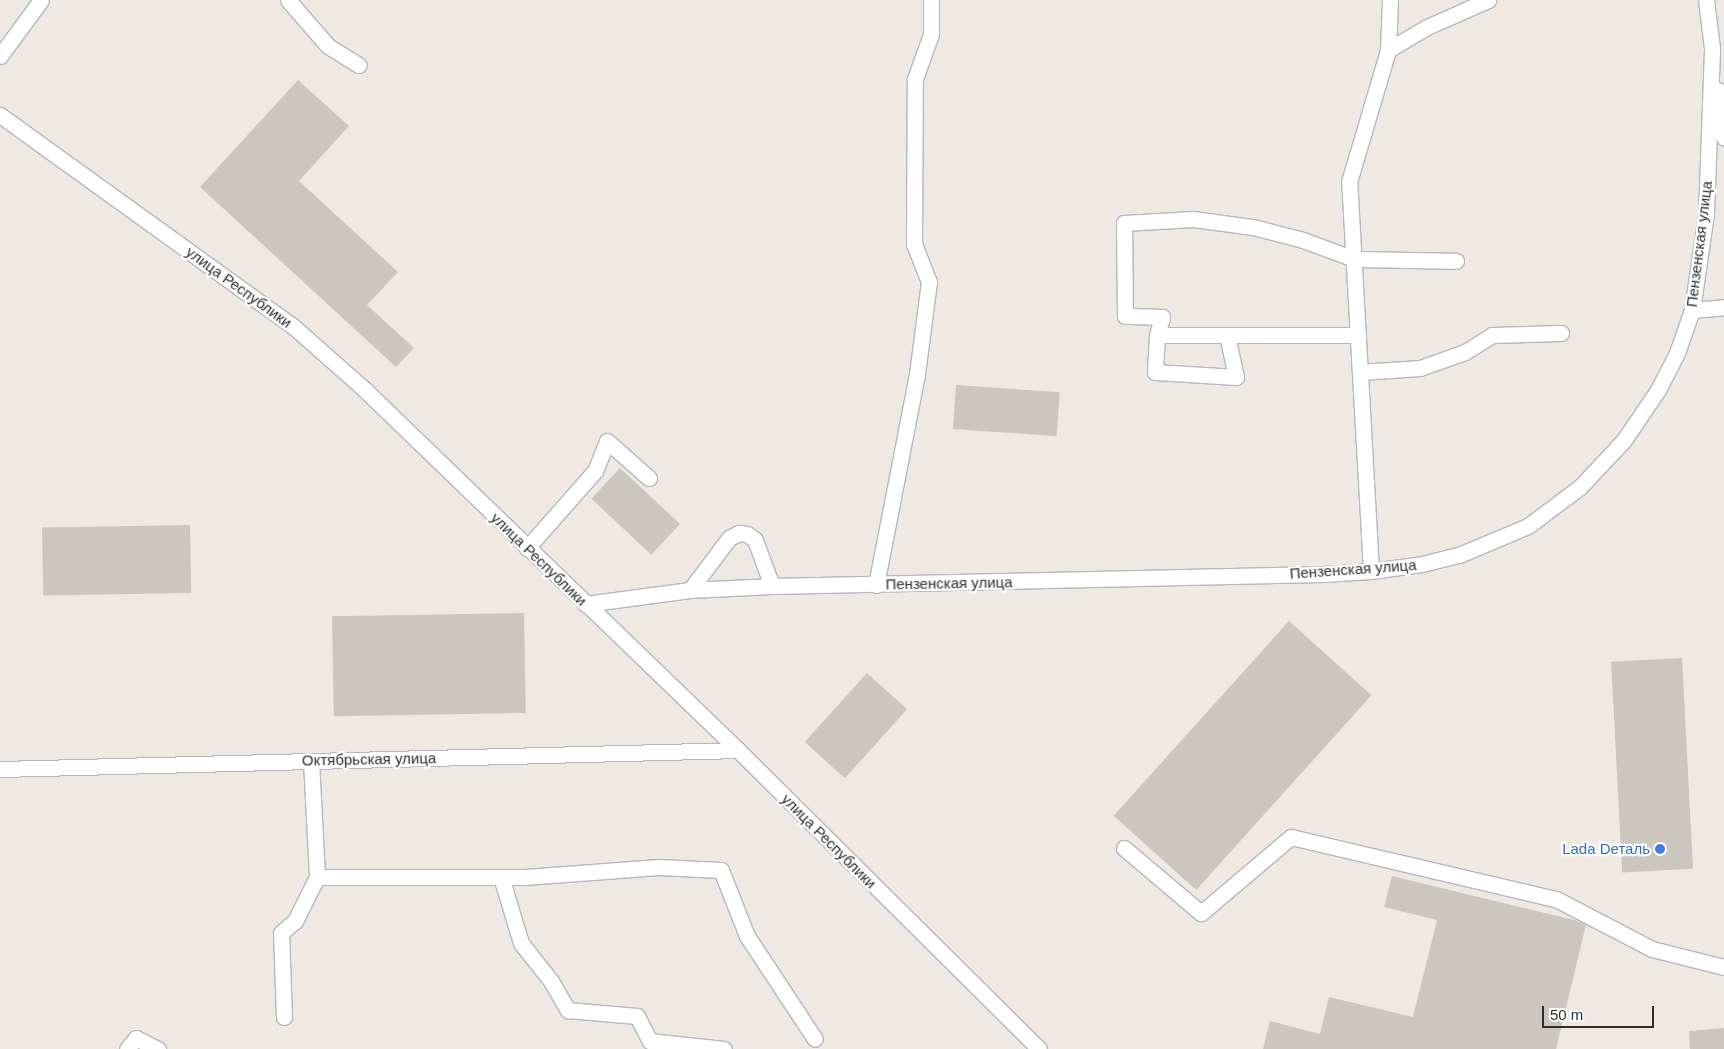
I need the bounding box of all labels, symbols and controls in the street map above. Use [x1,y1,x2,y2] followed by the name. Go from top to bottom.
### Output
[1682,180,1716,308] street label: Пензенская улица
[183,243,295,331] street label: улица Республики
[487,509,591,609] street label: улица Республики
[1289,556,1417,582] street label: Пензенская улица
[885,573,1013,593] street label: Пензенская улица
[302,749,436,769] street label: Октябрьская улица
[778,790,880,892] street label: улица Республики
[1562,840,1650,858] place label: Lada Dеталь
[1654,843,1666,855] marker: Lada Dеталь
[1544,996,1656,1028] scale bar
[1550,1006,1583,1023] text: 50 m

